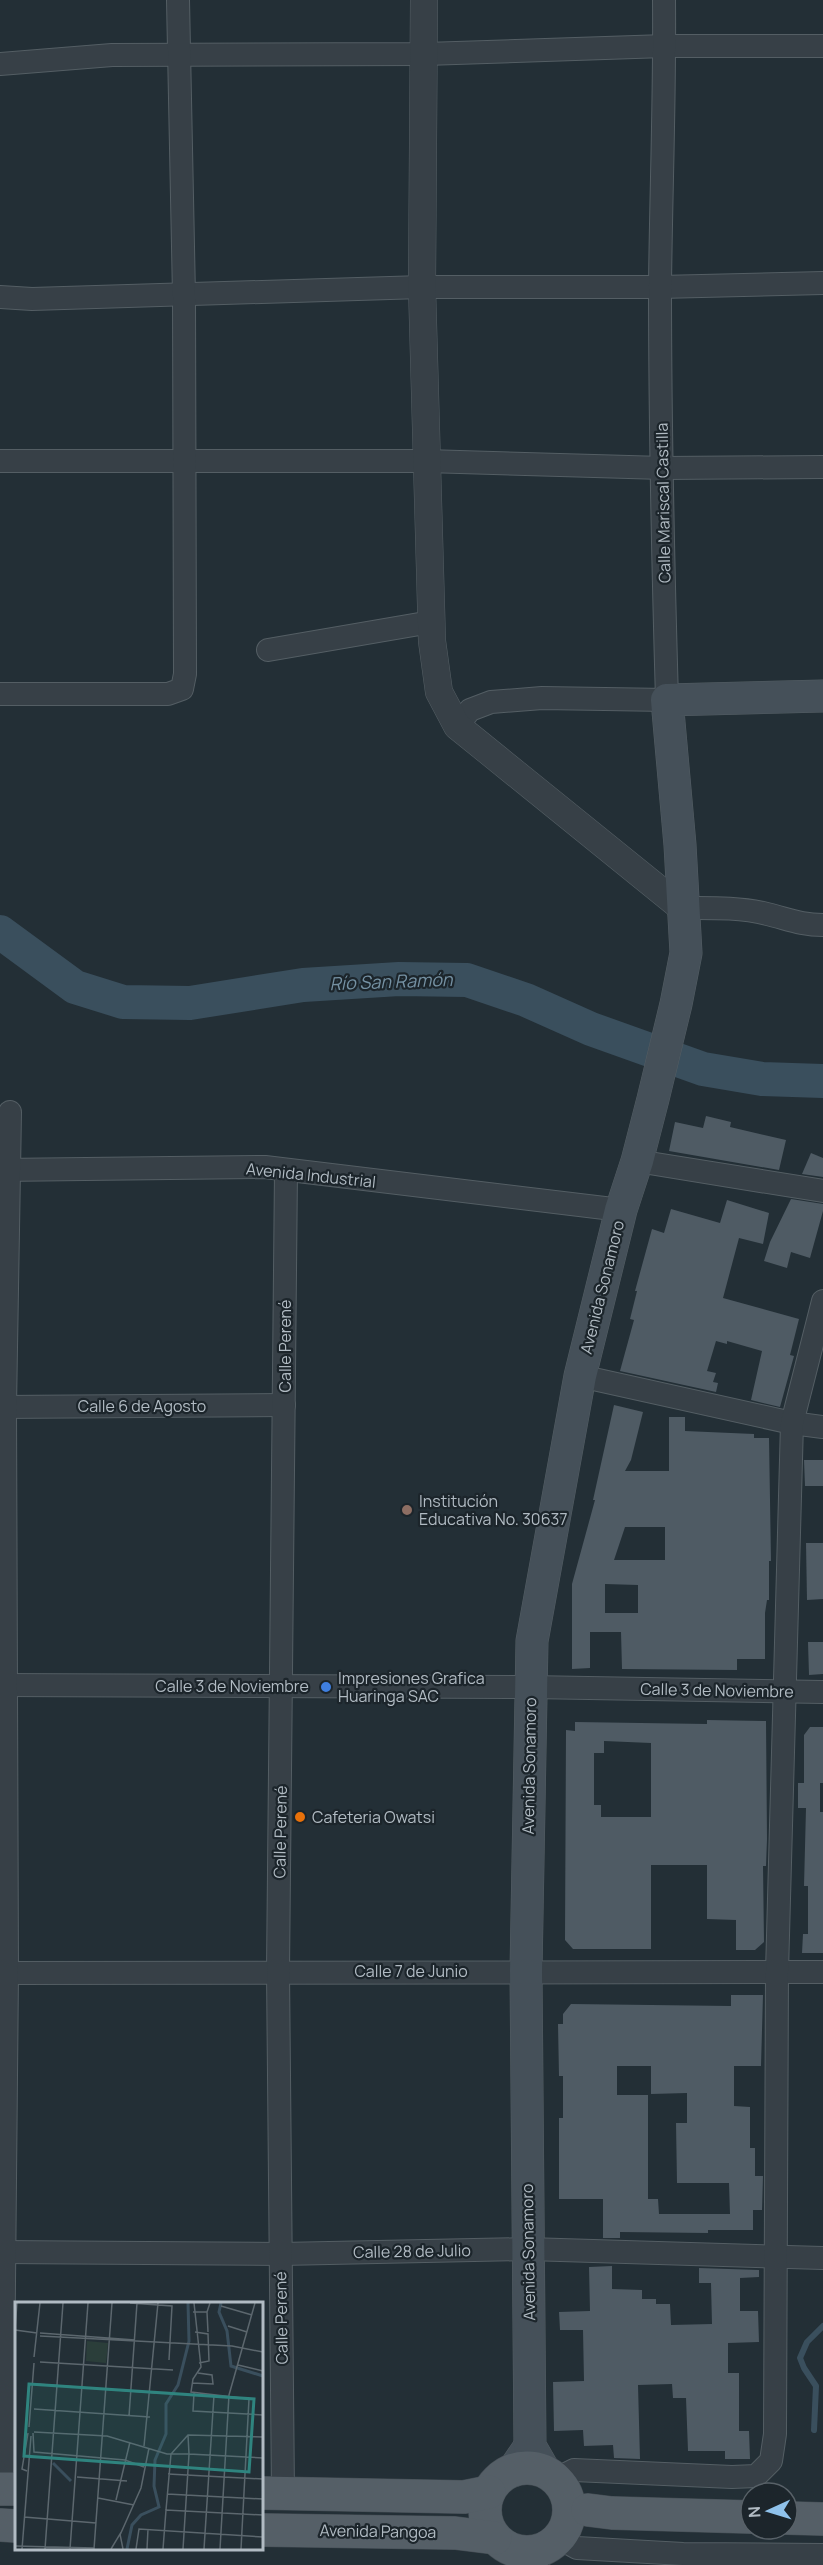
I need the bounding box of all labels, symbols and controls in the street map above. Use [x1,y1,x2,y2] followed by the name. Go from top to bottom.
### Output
[651,423,675,583] street label: Calle Mariscal Castilla
[329,967,454,995] water label: Río San Ramón
[245,1157,377,1193] street label: Avenida Industrial
[575,1218,629,1356] street label: Avenida Sonamoro
[274,1300,296,1392] street label: Calle Perené
[78,1395,206,1417] street label: Calle 6 de Agosto
[419,1490,567,1530] place label: Institución Educativa No. 30637
[400,1503,414,1517] marker: Institución Educativa No. 30637
[338,1667,485,1707] place label: Impresiones Grafica Huaringa SAC
[155,1675,309,1697] street label: Calle 3 de Noviembre
[640,1678,794,1702] street label: Calle 3 de Noviembre
[319,1680,333,1694] marker: Impresiones Grafica Huaringa SAC
[517,1697,541,1835] street label: Avenida Sonamoro
[268,1785,292,1879] street label: Calle Perené
[312,1806,435,1828] place label: Cafeteria Owatsi
[293,1810,307,1824] marker: Cafeteria Owatsi
[354,1960,468,1982] street label: Calle 7 de Junio
[516,2183,540,2321] street label: Avenida Sonamoro
[353,2239,471,2263] street label: Calle 28 de Julio
[269,2271,293,2365] street label: Calle Perené
[15,2302,262,2550] inset map
[739,2481,799,2541] north arrow
[743,2506,765,2519] text: N
[319,2519,437,2543] street label: Avenida Pangoa

